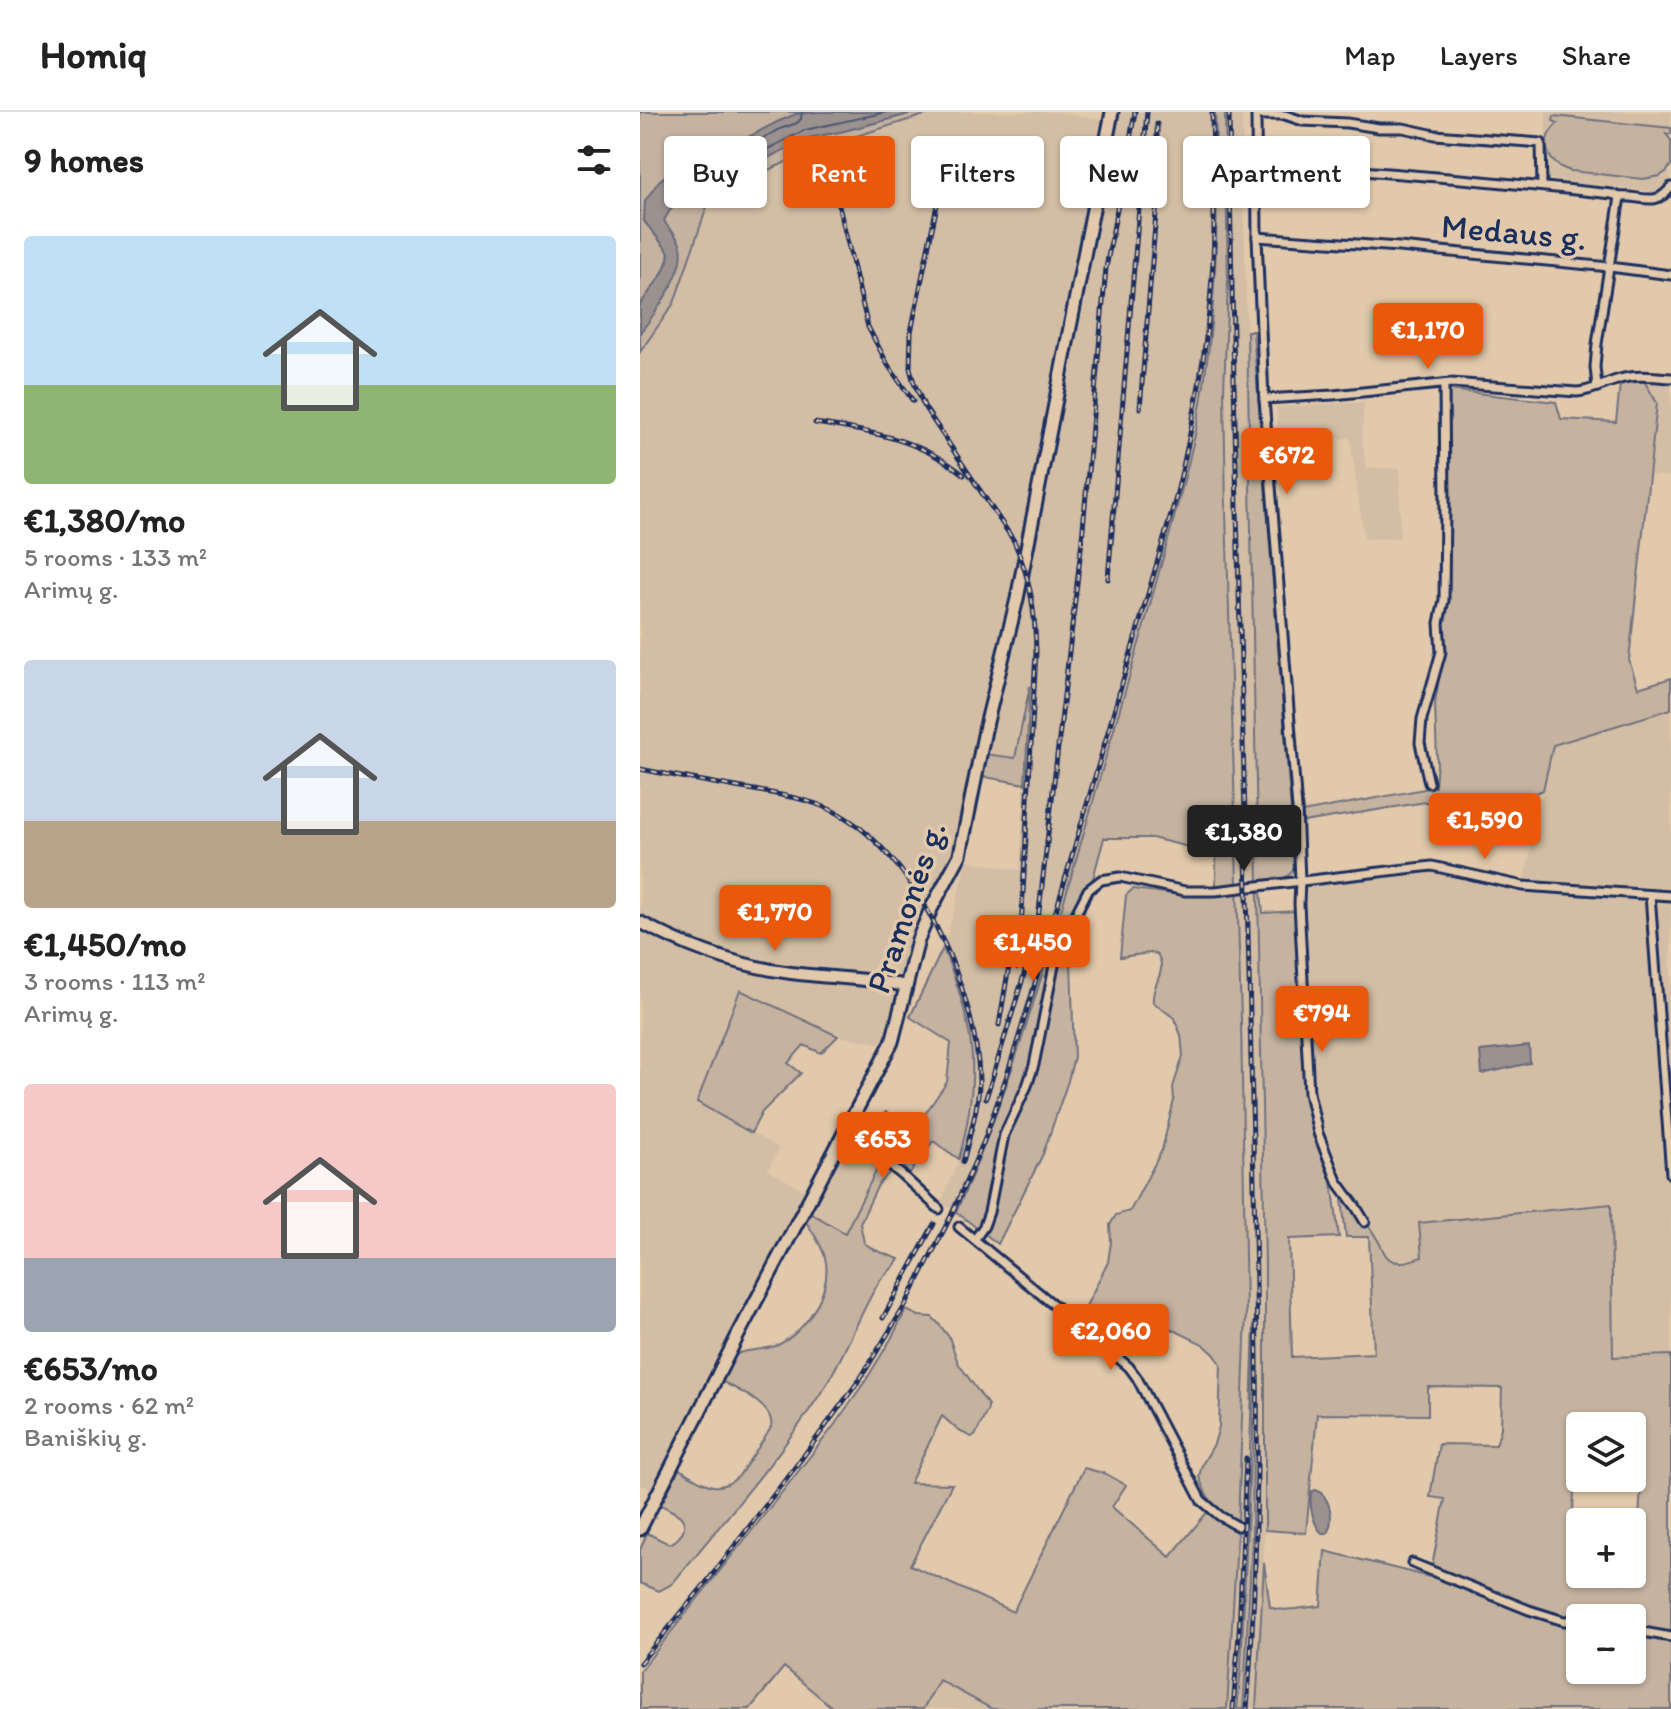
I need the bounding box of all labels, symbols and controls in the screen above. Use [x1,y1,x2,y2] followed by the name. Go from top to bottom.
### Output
[40,32,147,78] text: Homiq
[1344,38,1396,72] text: Map
[1440,38,1518,72] text: Layers
[1562,38,1631,72] text: Share
[664,136,767,208] chip: Buy
[783,136,895,208] chip: Rent
[911,136,1044,208] chip: Filters
[1060,136,1167,208] chip: New
[1183,136,1370,208] chip: Apartment
[572,138,616,182] icon: filters
[24,140,144,181] text: 9 homes
[1440,205,1588,259] street label: Medaus g.
[248,288,392,432] icon: home
[1363,303,1493,371] pin: €1,170
[1391,313,1465,345] text: €1,170
[1240,428,1334,496] pin: €672
[1259,438,1315,470] text: €672
[24,500,186,541] text: €1,380/mo
[24,541,207,573] text: 5 rooms · 133 m²
[24,573,119,605] text: Arimų g.
[248,712,392,856] icon: home
[1420,793,1550,861] pin: €1,590
[1447,803,1523,835] text: €1,590
[1179,805,1309,873] pin: €1,380
[1205,815,1283,847] text: €1,380
[857,816,955,998] street label: Pramonės g.
[710,885,840,953] pin: €1,770
[738,895,812,927] text: €1,770
[968,915,1098,983] pin: €1,450
[24,924,187,965] text: €1,450/mo
[994,925,1072,957] text: €1,450
[24,965,206,997] text: 3 rooms · 113 m²
[1275,986,1369,1054] pin: €794
[1294,996,1350,1028] text: €794
[24,997,119,1029] text: Arimų g.
[836,1112,930,1180] pin: €653
[855,1122,911,1154] text: €653
[248,1136,392,1280] icon: home
[1046,1304,1176,1372] pin: €2,060
[1071,1314,1151,1346] text: €2,060
[24,1348,158,1389] text: €653/mo
[24,1389,194,1421] text: 2 rooms · 62 m²
[1566,1412,1646,1684] map controls
[1566,1412,1646,1492] button: layers
[24,1421,147,1453] text: Baniškių g.
[1566,1508,1646,1588] button: +
[1566,1604,1646,1684] button: −

